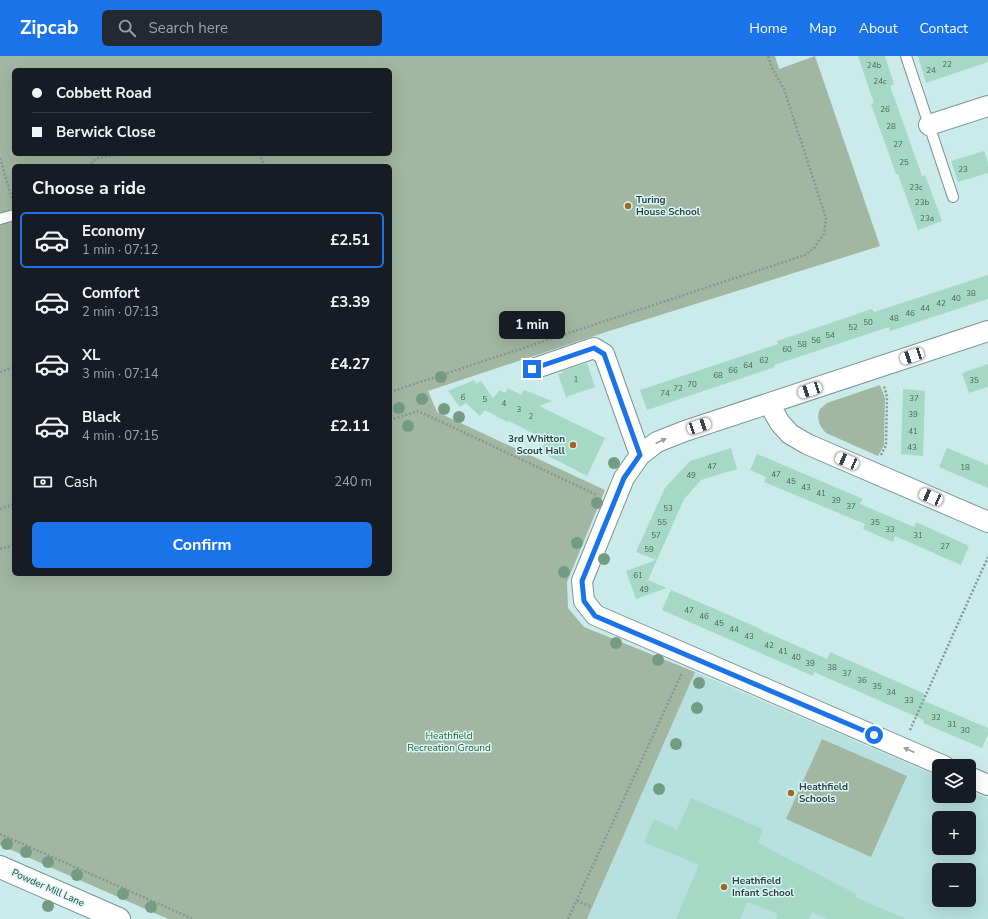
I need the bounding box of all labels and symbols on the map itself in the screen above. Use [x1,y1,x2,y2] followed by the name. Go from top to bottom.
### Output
[942,59,952,70] house number: 22
[867,60,881,71] house number: 24b
[926,65,936,76] house number: 24
[873,76,887,87] house number: 24c
[880,104,890,115] house number: 26
[886,121,896,132] house number: 28
[893,139,903,150] house number: 27
[899,157,909,168] house number: 25
[958,164,968,175] house number: 23
[909,182,923,193] house number: 23c
[636,193,701,219] place label: Turing House School
[915,197,929,208] house number: 23b
[623,201,633,211] marker: Turing House School
[920,213,934,224] house number: 23a
[966,288,976,299] house number: 38
[951,293,961,304] house number: 40
[936,298,946,309] house number: 42
[920,303,930,314] house number: 44
[905,308,915,319] house number: 46
[499,311,565,339] callout: 1 min
[889,313,899,324] house number: 48
[863,317,873,328] house number: 50
[848,322,858,333] house number: 52
[825,330,835,341] house number: 54
[811,335,821,346] house number: 56
[797,339,807,350] house number: 58
[782,344,792,355] house number: 60
[899,346,925,366] car
[759,355,769,366] house number: 62
[523,360,541,378] route end
[743,360,753,371] house number: 64
[728,365,738,376] house number: 66
[713,370,723,381] house number: 68
[574,374,579,385] house number: 1
[969,375,979,386] house number: 35
[687,379,697,390] house number: 70
[797,381,823,399] car
[673,383,683,394] house number: 72
[660,388,670,399] house number: 74
[461,392,466,403] house number: 6
[909,393,919,404] house number: 37
[483,394,488,405] house number: 5
[502,398,507,409] house number: 4
[517,404,522,415] house number: 3
[908,409,918,420] house number: 39
[529,411,534,422] house number: 2
[686,417,712,435] car
[908,426,918,437] house number: 41
[508,432,566,458] place label: 3rd Whitton Scout Hall
[655,437,667,444] one-way arrow
[568,440,578,450] marker: 3rd Whitton Scout Hall
[907,442,917,453] house number: 43
[834,451,860,471] car
[707,461,717,472] house number: 47
[960,462,970,473] house number: 18
[771,469,781,480] house number: 47
[686,470,696,481] house number: 49
[786,476,796,487] house number: 45
[801,482,811,493] house number: 43
[918,487,944,507] car
[816,488,826,499] house number: 41
[831,495,841,506] house number: 39
[846,501,856,512] house number: 37
[663,503,673,514] house number: 53
[657,517,667,528] house number: 55
[870,517,880,528] house number: 35
[885,524,895,535] house number: 33
[651,530,661,541] house number: 57
[913,530,923,541] house number: 31
[940,541,950,552] house number: 27
[644,544,654,555] house number: 59
[633,570,643,581] house number: 61
[639,584,649,595] house number: 49
[684,605,694,616] house number: 47
[699,611,709,622] house number: 46
[714,618,724,629] house number: 45
[729,624,739,635] house number: 44
[744,631,754,642] house number: 43
[764,640,774,651] house number: 42
[778,646,788,657] house number: 41
[791,652,801,663] house number: 40
[805,658,815,669] house number: 39
[827,662,837,673] house number: 38
[842,668,852,679] house number: 37
[857,675,867,686] house number: 36
[872,681,882,692] house number: 35
[886,687,896,698] house number: 34
[904,695,914,706] house number: 33
[931,712,941,723] house number: 32
[947,719,957,730] house number: 31
[960,725,970,736] house number: 30
[865,726,883,744] route start
[407,729,491,755] park label: Heathfield Recreation Ground
[903,747,914,753] one-way arrow
[799,780,848,806] place label: Heathfield Schools
[786,788,796,798] marker: Heathfield Schools
[9,866,87,910] street label: Powder Mill Lane
[732,874,795,900] place label: Heathfield Infant School
[719,882,729,892] marker: Heathfield Infant School

